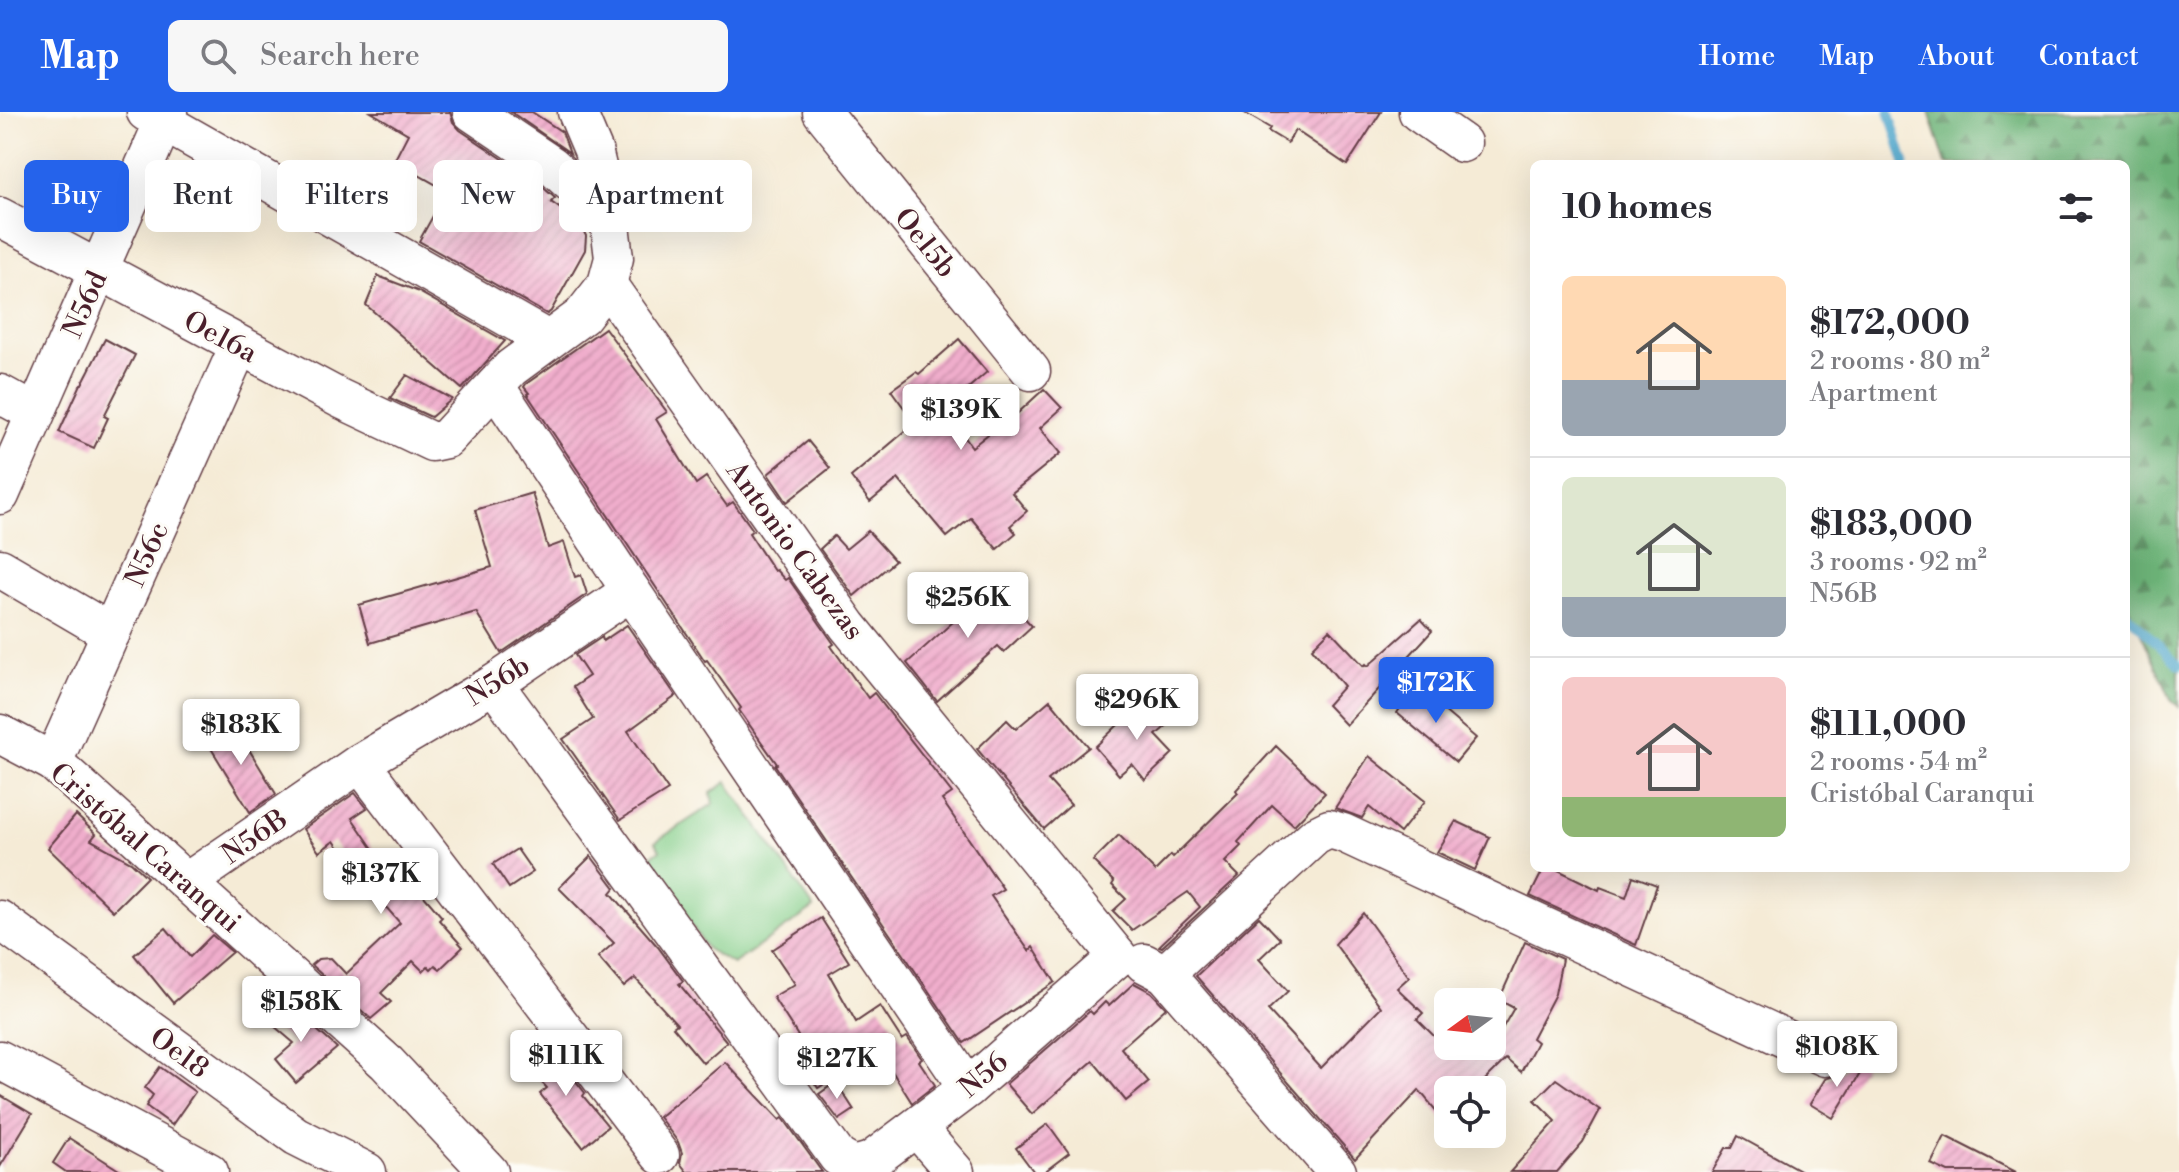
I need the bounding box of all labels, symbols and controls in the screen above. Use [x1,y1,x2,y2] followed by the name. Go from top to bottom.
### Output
[168,20,728,92] search box
[40,33,120,80] text: Map
[196,34,240,78] icon: search
[260,37,420,75] text: Search here
[1699,39,1775,74] text: Home
[1819,39,1874,74] text: Map
[1918,39,1995,74] text: About
[2039,39,2139,74] text: Contact
[24,160,129,232] chip: Buy
[145,160,261,232] chip: Rent
[277,160,417,232] chip: Filters
[433,160,543,232] chip: New
[559,160,752,232] chip: Apartment
[2054,186,2098,230] icon: filters
[1562,187,1712,229] text: 10 homes
[886,201,963,285] street label: Oe15b
[55,266,115,343] street label: N56d
[1810,303,1970,345] text: $172,000
[178,304,264,372] street label: Oe16a
[1626,308,1722,404] icon: home
[1810,345,1990,377] text: 2 rooms · 80 m²
[1810,377,1938,409] text: Apartment
[905,384,1017,452] pin: $139K
[920,394,1002,426] text: $139K
[718,454,871,647] street label: Antonio Cabezas
[1810,504,1973,546] text: $183,000
[1626,509,1722,605] icon: home
[118,517,177,593] street label: N56c
[1810,546,1987,578] text: 3 rooms · 92 m²
[912,572,1024,640] pin: $256K
[1810,578,1878,610] text: N56B
[925,582,1011,614] text: $256K
[459,648,536,714] street label: N56b
[1380,657,1492,725] pin: $172K
[1397,667,1475,699] text: $172K
[1081,674,1193,742] pin: $296K
[1094,684,1180,716] text: $296K
[185,699,297,767] pin: $183K
[1810,704,1966,746] text: $111,000
[201,709,281,741] text: $183K
[1626,709,1722,805] icon: home
[1810,746,1987,778] text: 2 rooms · 54 m²
[42,756,248,941] street label: Cristóbal Caranqui
[1810,778,2035,810] text: Cristóbal Caranqui
[215,802,295,872] street label: N56B
[325,848,437,916] pin: $137K
[341,858,421,890] text: $137K
[245,976,357,1044] pin: $158K
[260,986,342,1018] text: $158K
[1434,988,1506,1060] north arrow
[1434,988,1506,1148] map controls
[143,1020,216,1086] street label: Oe18
[1781,1021,1893,1089] pin: $108K
[510,1030,622,1098] pin: $111K
[1795,1031,1879,1063] text: $108K
[781,1033,893,1101] pin: $127K
[528,1040,604,1072] text: $111K
[797,1043,877,1075] text: $127K
[952,1045,1016,1106] street label: N56
[1434,1076,1506,1148] button: locate

